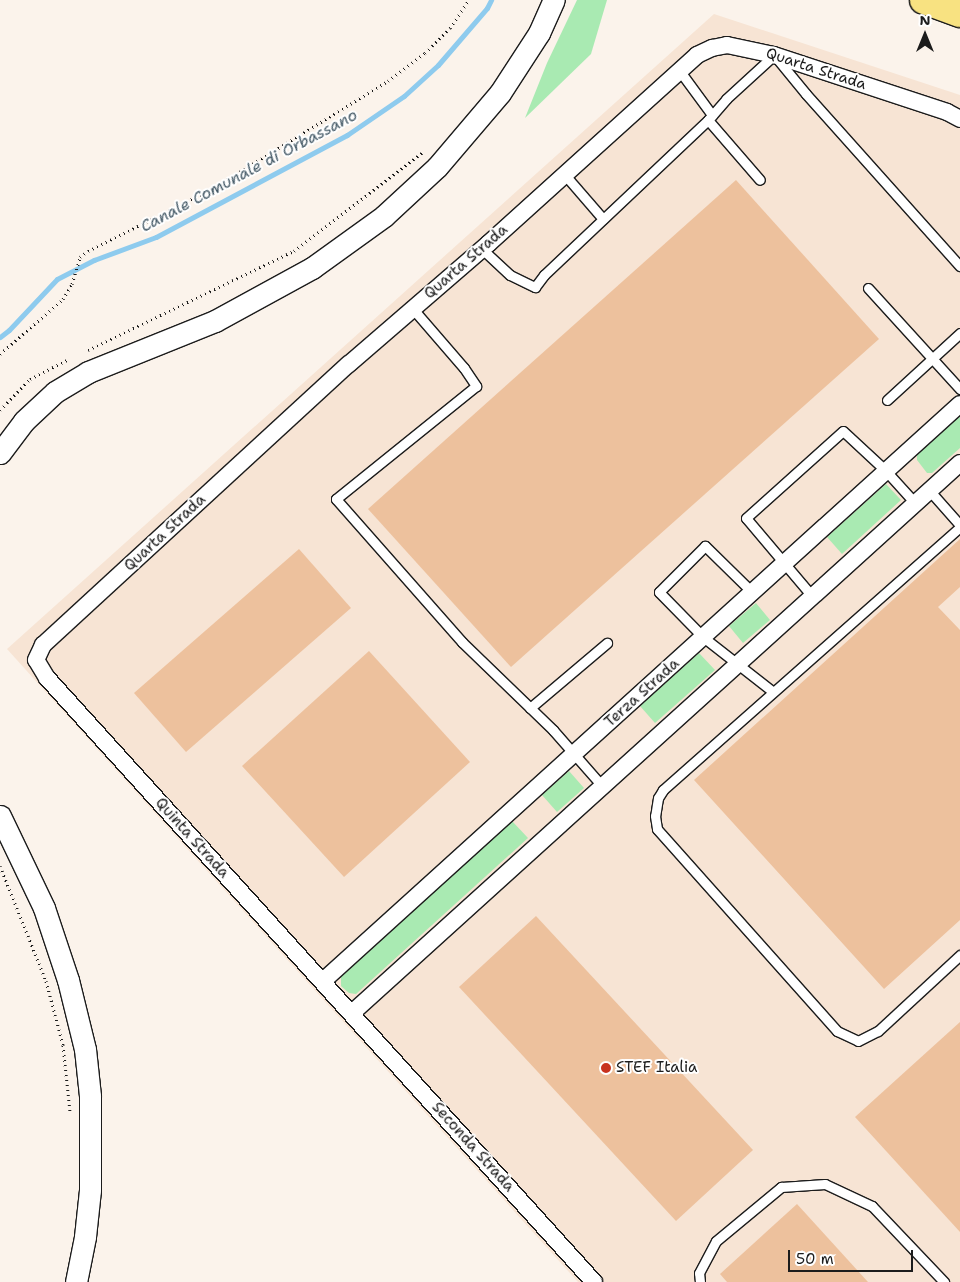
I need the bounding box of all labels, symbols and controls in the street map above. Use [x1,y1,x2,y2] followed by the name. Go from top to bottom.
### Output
[900,10,950,60] north arrow
[919,11,931,29] text: N
[764,44,868,94] street label: Quarta Strada
[137,106,361,236] water label: Canale Comunale di Orbassano
[421,221,511,303] street label: Quarta Strada
[121,491,209,575] street label: Quarta Strada
[601,655,683,731] street label: Terza Strada
[151,794,233,882] street label: Quinta Strada
[616,1059,697,1077] place label: STEF Italia
[600,1062,612,1074] marker: STEF Italia
[428,1098,518,1196] street label: Seconda Strada
[790,1240,915,1272] scale bar
[796,1249,834,1269] text: 50 m

